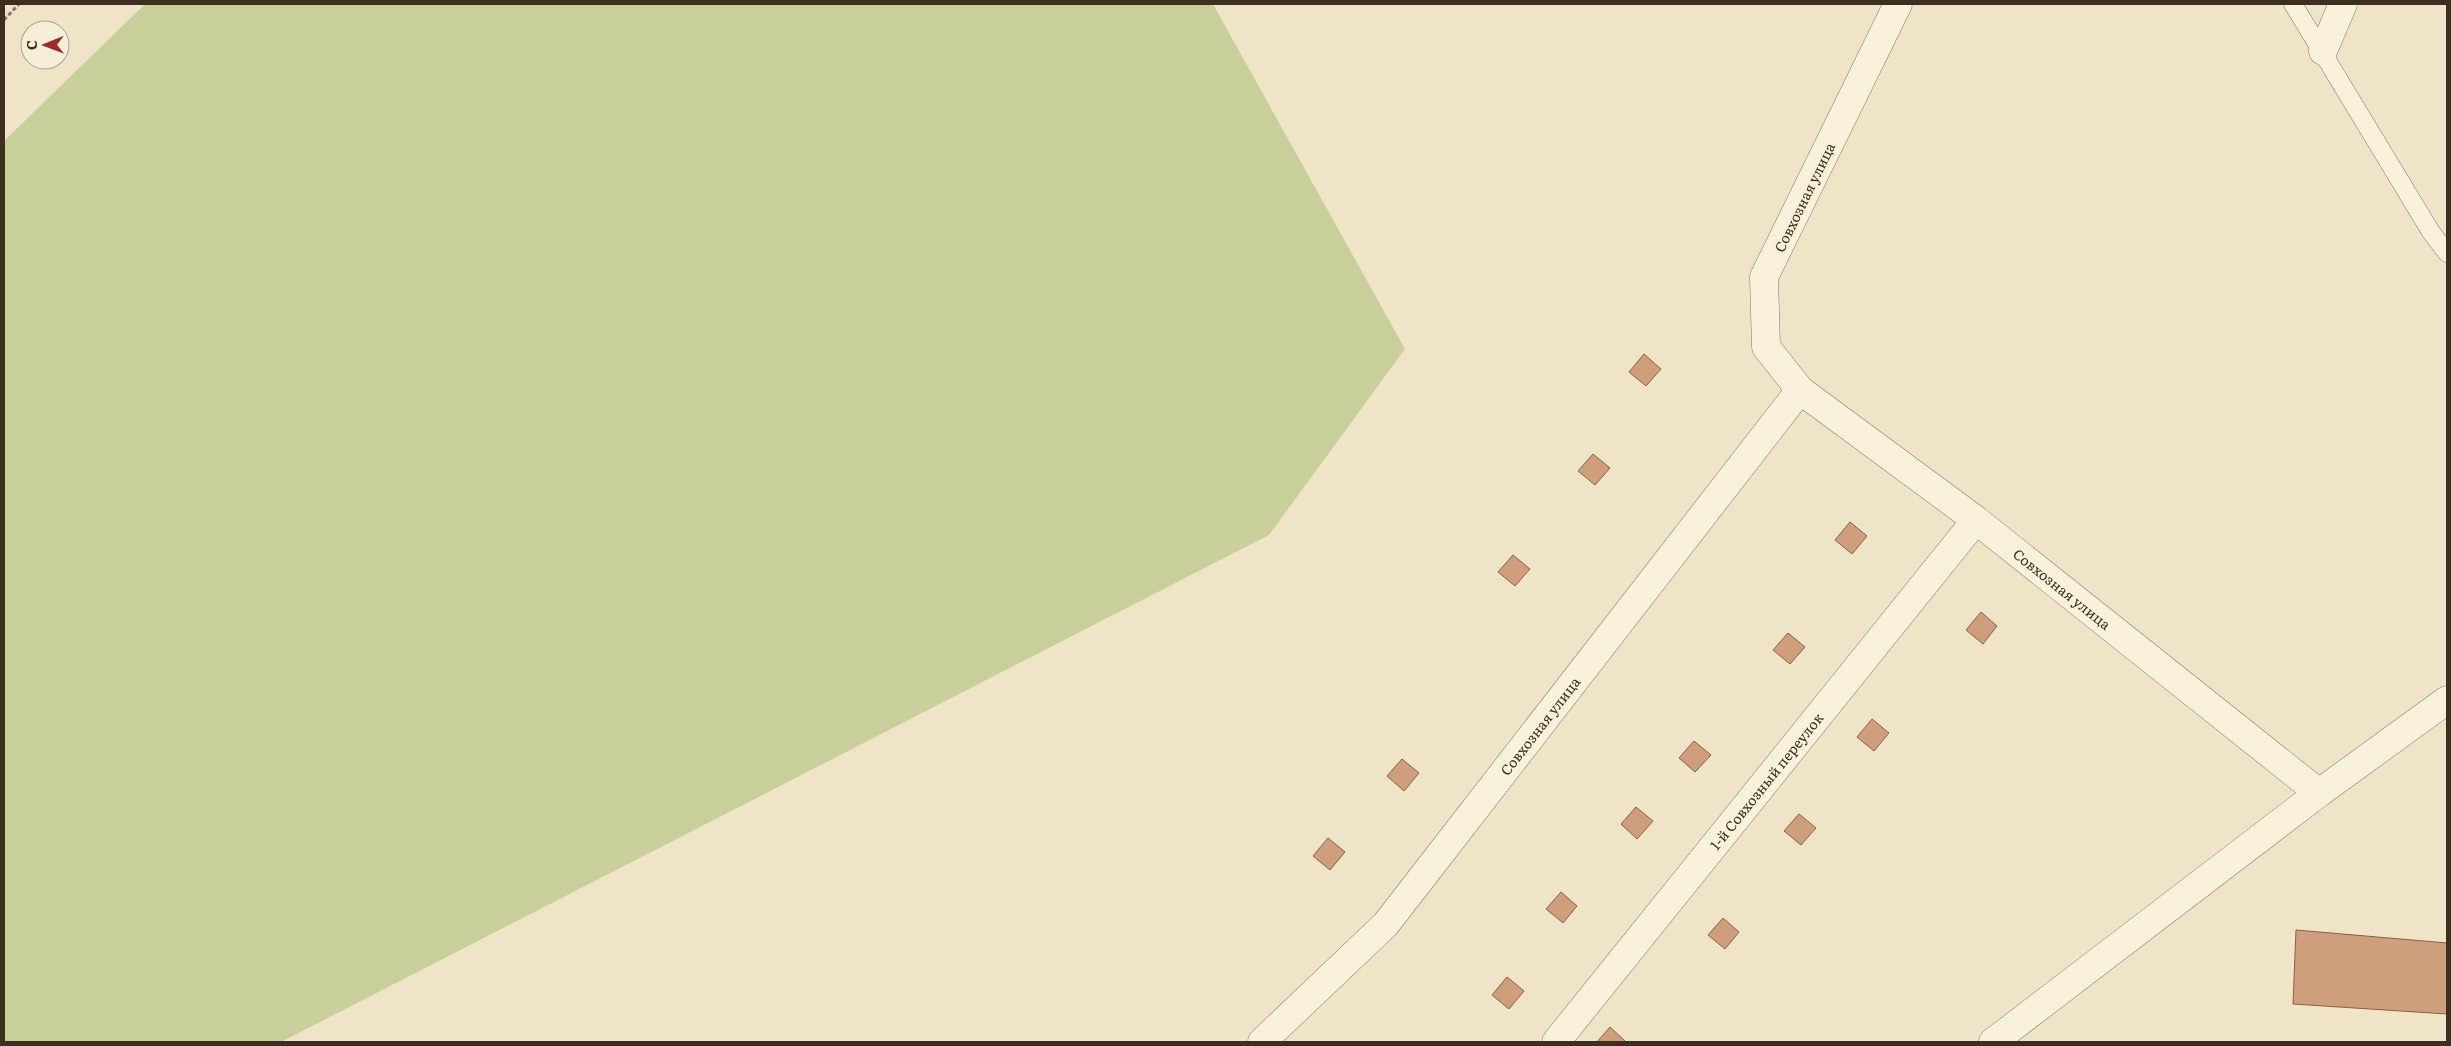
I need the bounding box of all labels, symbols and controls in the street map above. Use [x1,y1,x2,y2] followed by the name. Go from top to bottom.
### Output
[20,20,70,70] north arrow
[21,40,41,50] text: С
[1769,138,1839,255] street label: Совхозная улица
[2009,544,2116,634] street label: Совхозная улица
[1495,672,1585,779] street label: Совхозная улица
[1705,708,1828,854] street label: 1-й Совхозный переулок

